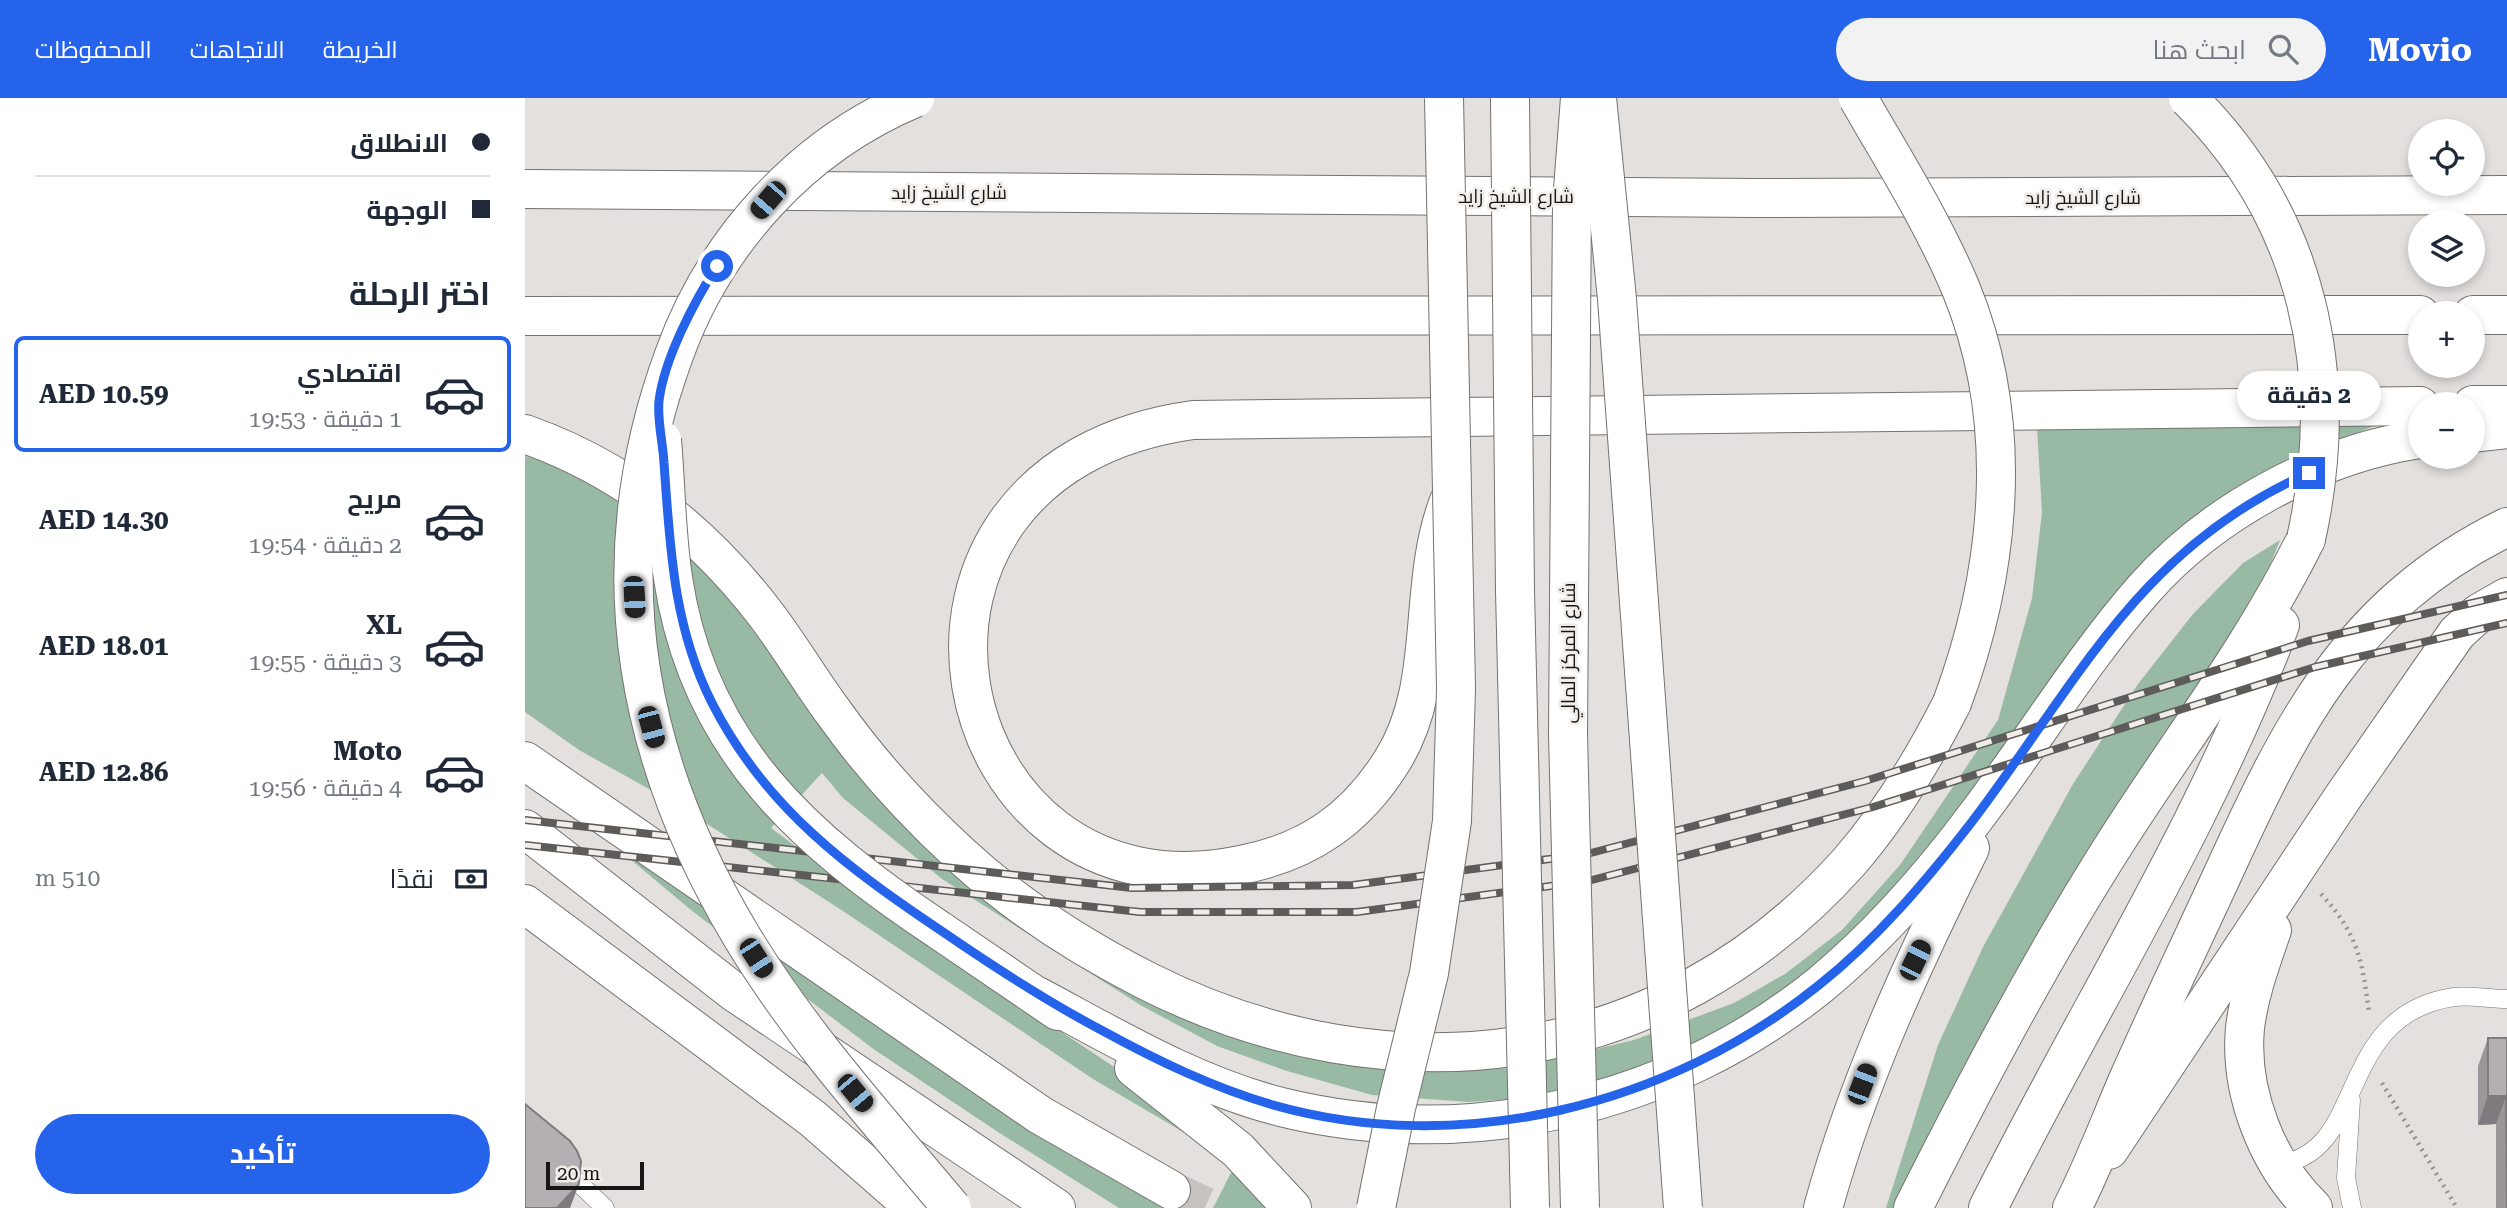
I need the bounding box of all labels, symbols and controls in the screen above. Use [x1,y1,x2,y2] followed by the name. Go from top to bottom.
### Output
[1836,18,2326,81] search box
[2264,30,2302,68] icon: search
[2368,30,2472,69] text: Movio
[2153,35,2246,65] text: ابحث هنا
[35,36,152,64] text: المحفوظات
[190,36,285,64] text: الاتجاهات
[323,36,398,64] text: الخريطة
[2408,119,2485,469] map controls
[2408,119,2485,196] button: locate
[350,128,448,158] text: الانطلاق
[747,177,790,223] car
[891,181,1007,206] street label: شارع الشيخ زايد
[1458,185,1574,210] street label: شارع الشيخ زايد
[2025,186,2141,211] street label: شارع الشيخ زايد
[367,195,448,225] text: الوجهة
[2408,210,2485,287] button: layers
[701,250,733,282] route start
[349,275,490,313] text: اختر الرحلة
[2408,301,2485,378] button: +
[297,358,402,388] text: اقتصادي
[423,363,486,426] icon: car
[2237,372,2381,420] callout: 2 دقيقة
[39,379,169,409] text: AED 10.59
[2267,382,2351,409] text: 2 دقيقة
[2408,392,2485,469] button: −
[249,406,402,433] text: 1 دقيقة · 19:53
[2293,457,2325,489] route end
[347,484,402,514] text: مريح
[423,489,486,552] icon: car
[39,505,169,535] text: AED 14.30
[249,532,402,559] text: 2 دقيقة · 19:54
[623,575,646,619] car
[1557,583,1583,724] street label: شارع المركز المالي
[366,610,402,640] text: XL
[423,615,486,678] icon: car
[39,631,169,661] text: AED 18.01
[249,649,402,676] text: 3 دقيقة · 19:55
[636,704,667,750] car
[333,736,402,766] text: Moto
[423,741,486,804] icon: car
[39,757,169,787] text: AED 12.86
[249,775,402,802] text: 4 دقيقة · 19:56
[452,860,490,898] icon: cash
[390,864,434,894] text: نقدًا
[35,865,100,892] text: 510 m
[736,935,777,981] car
[1897,937,1934,983] car
[1845,1061,1880,1107] car
[834,1070,877,1116] car
[35,1114,490,1194] button: تأكيد
[546,1159,644,1191] scale bar
[557,1162,600,1185] text: 20 m

